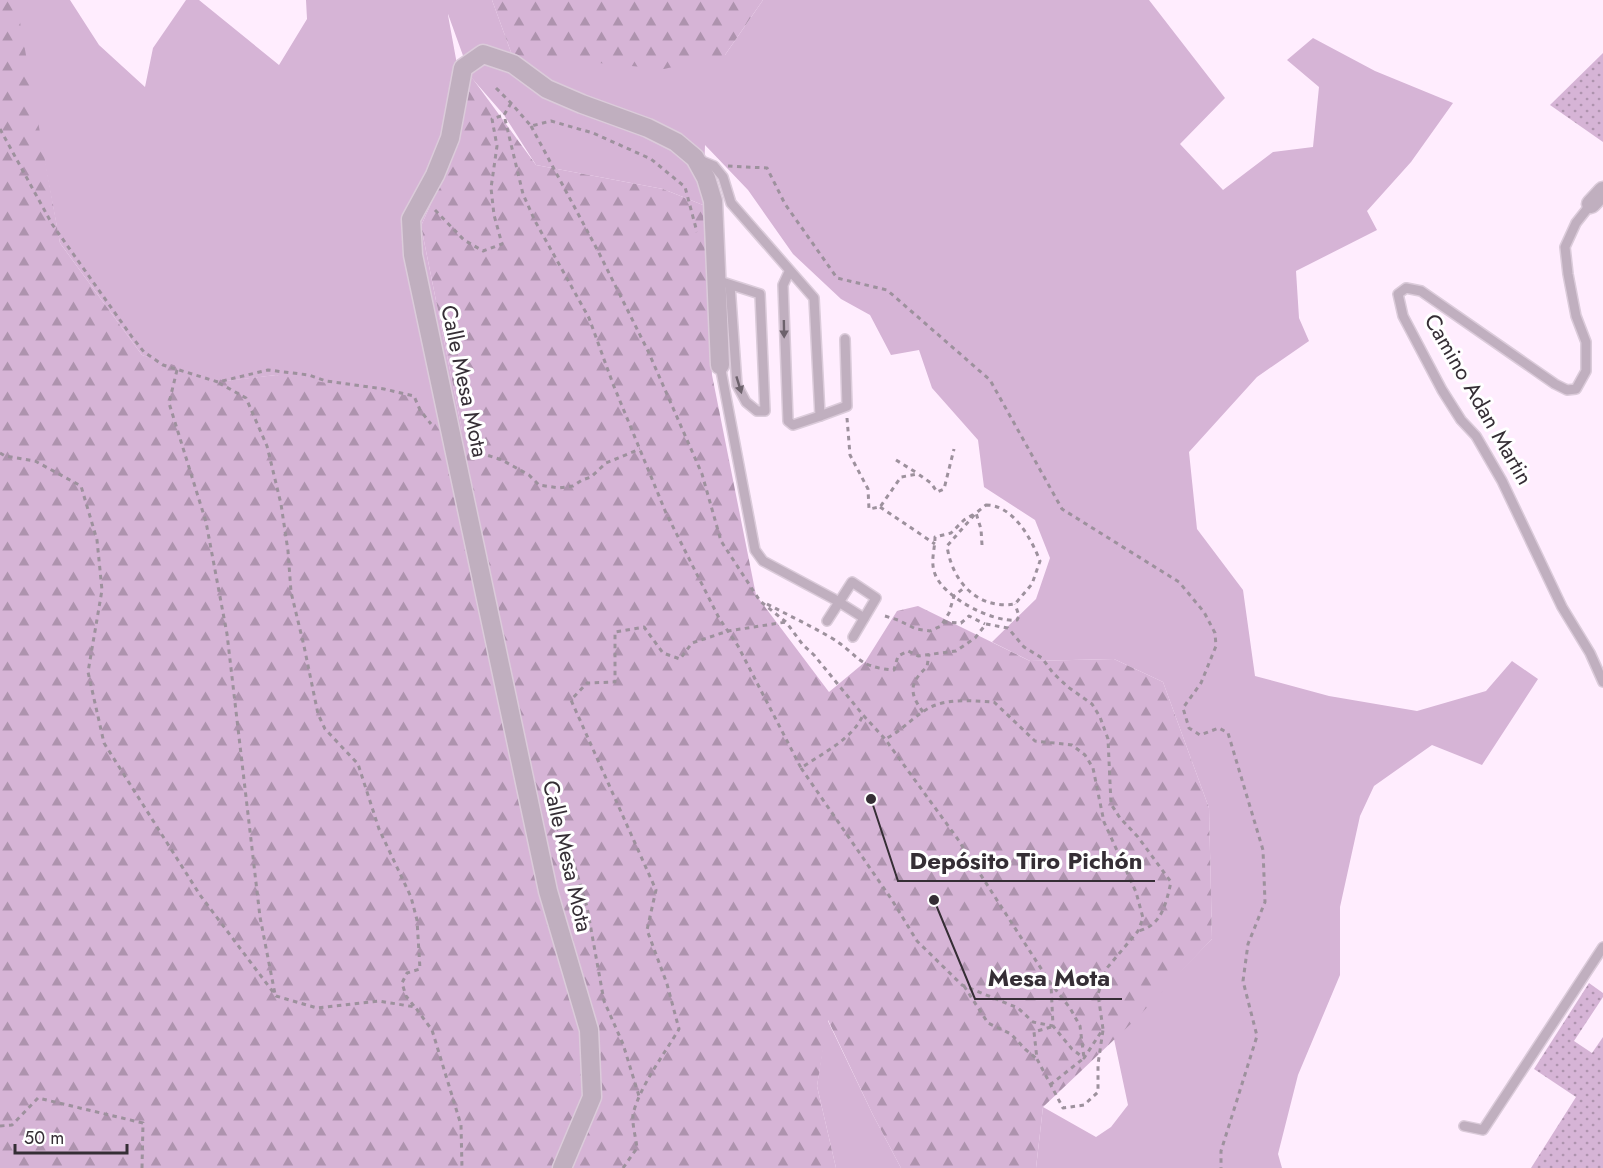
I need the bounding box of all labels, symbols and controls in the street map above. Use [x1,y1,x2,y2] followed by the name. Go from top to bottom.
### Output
[433,302,497,460] street label: Calle Mesa Mota
[1417,307,1541,491] street label: Camino Adan Martin
[779,319,788,338] one-way arrow
[735,376,744,394] one-way arrow
[535,777,601,935] street label: Calle Mesa Mota
[898,839,1155,881] callout: Depósito Tiro Pichón
[910,843,1142,878] text: Depósito Tiro Pichón
[975,957,1122,999] callout: Mesa Mota
[988,960,1110,995] text: Mesa Mota
[15,1117,128,1155] scale bar
[24,1125,64,1151] text: 50 m

